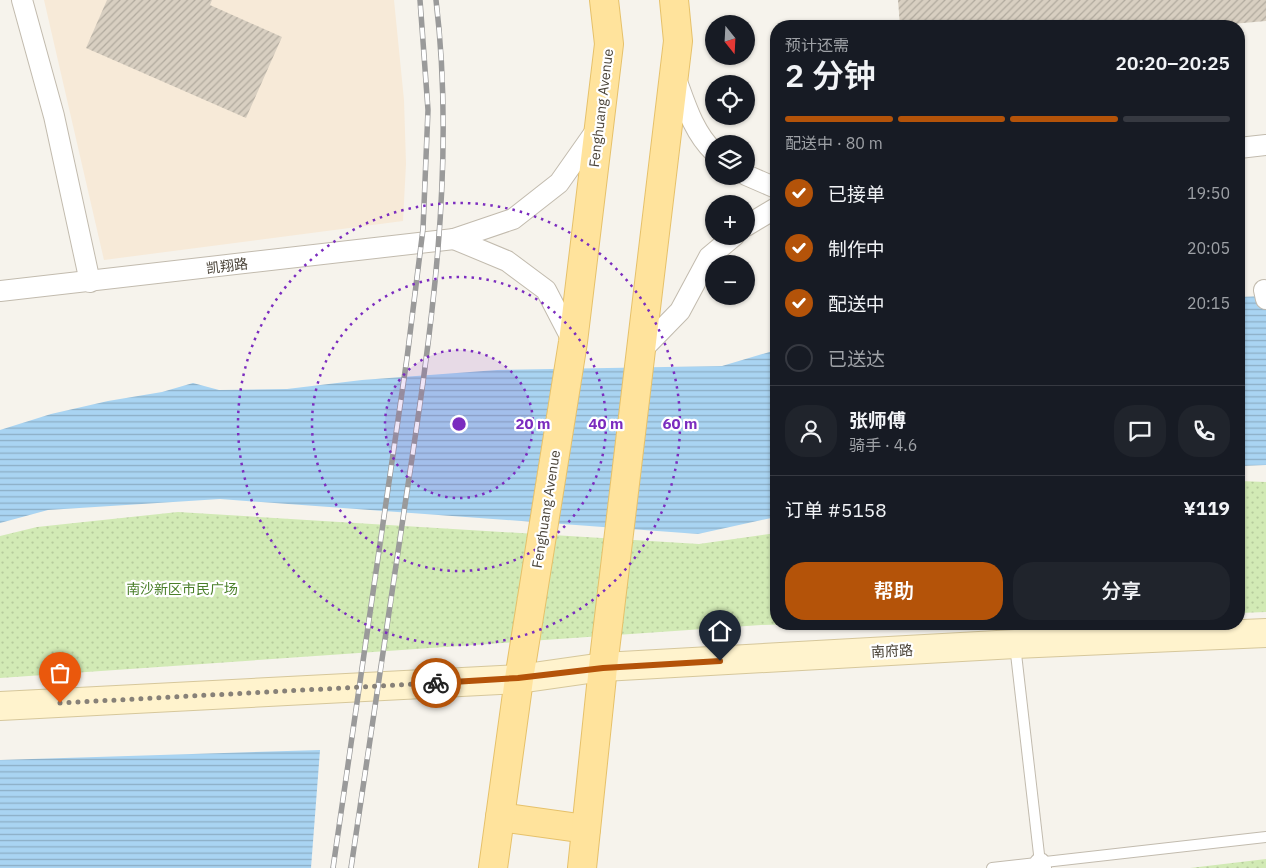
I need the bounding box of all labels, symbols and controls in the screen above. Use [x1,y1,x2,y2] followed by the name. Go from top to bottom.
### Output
[705,15,755,65] north arrow
[705,15,755,305] map controls
[785,35,849,55] text: 预计还需
[585,47,617,168] street label: Fenghuang Avenue
[1116,51,1230,75] text: 20:20–20:25
[785,54,876,96] text: 2 分钟
[705,75,755,125] button: locate
[785,133,883,153] text: 配送中 · 80 m
[705,135,755,185] button: layers
[785,179,813,207] icon: check
[828,182,885,206] text: 已接单
[1187,183,1230,203] text: 19:50
[705,195,755,245] button: +
[785,234,813,262] icon: check
[828,237,885,261] text: 制作中
[1187,238,1230,258] text: 20:05
[205,255,249,277] street label: 凯翔路
[705,255,755,305] button: −
[785,289,813,317] icon: check
[828,292,885,316] text: 配送中
[1187,293,1230,313] text: 20:15
[828,347,885,371] text: 已送达
[785,405,837,457] button: person
[1114,405,1166,457] button: chat
[1178,405,1230,457] button: phone
[849,408,906,432] text: 张师傅
[516,414,550,433] text: 20 m
[589,414,623,433] text: 40 m
[663,414,697,433] text: 60 m
[450,415,468,433] centre of rings
[849,435,917,455] text: 骑手 · 4.6
[528,448,564,569] street label: Fenghuang Avenue
[1183,496,1230,520] text: ¥119
[785,498,887,522] text: 订单 #5158
[785,562,1003,620] button: 帮助
[1013,562,1230,620] button: 分享
[126,580,238,598] park label: 南沙新区市民广场
[699,610,741,661] pin
[706,617,734,645] icon: home
[871,641,913,661] street label: 南府路
[39,652,81,703] pin
[411,658,461,708] courier
[46,659,74,687] icon: bag
[422,669,450,697] icon: bike

